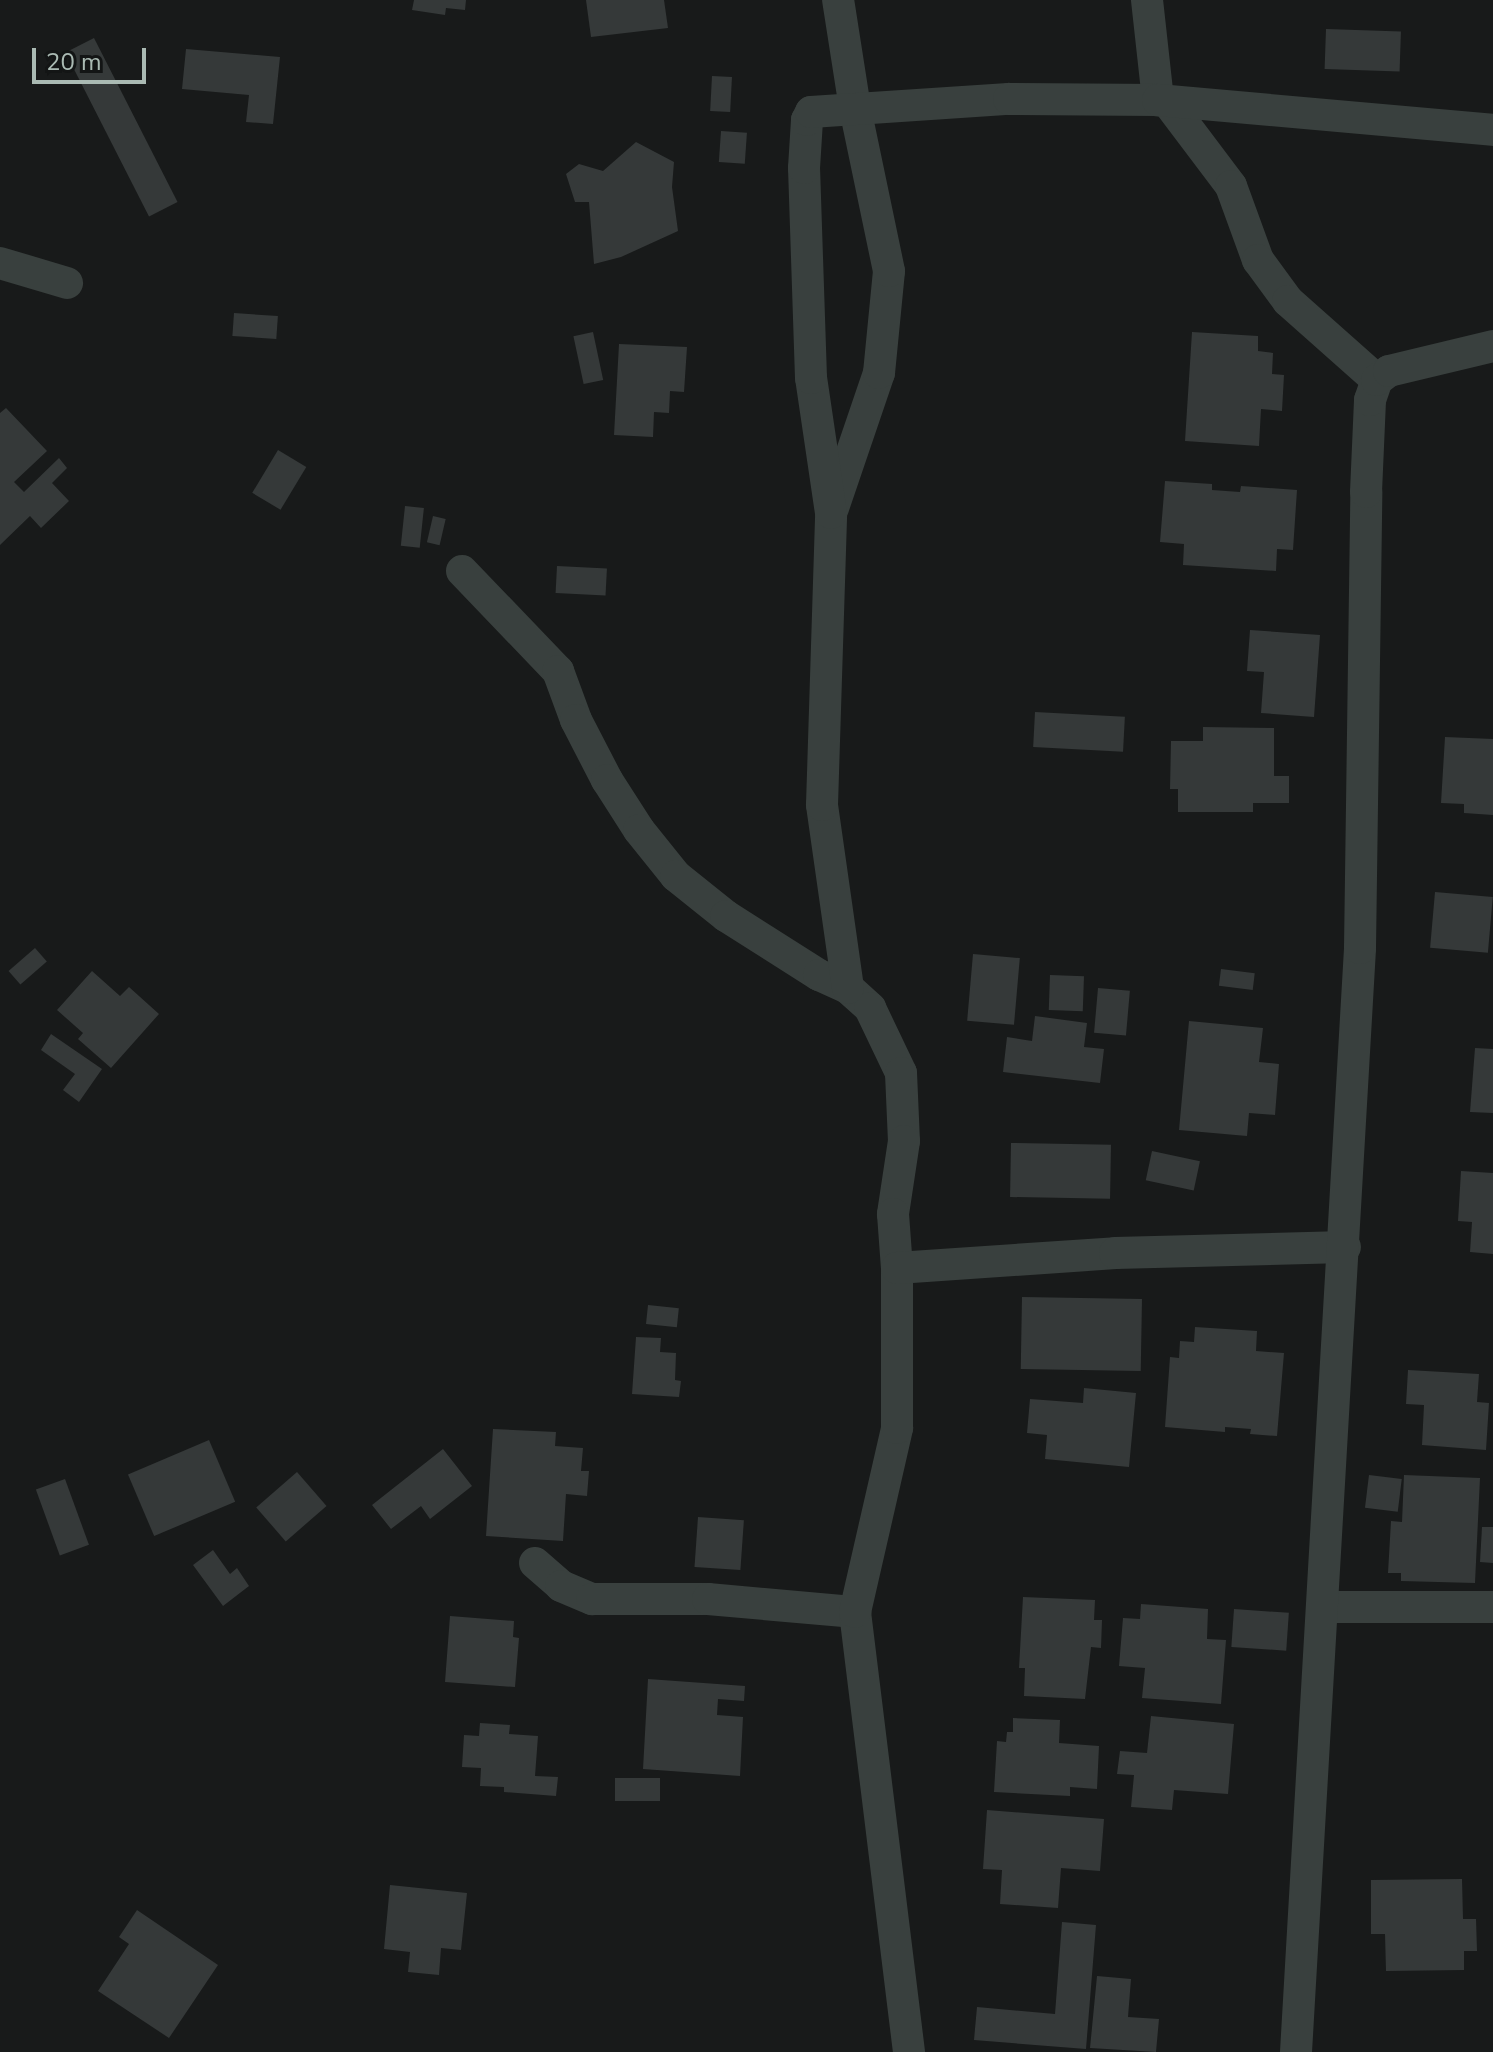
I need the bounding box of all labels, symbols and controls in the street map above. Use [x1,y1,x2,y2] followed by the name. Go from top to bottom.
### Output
[36,32,150,82] scale bar
[46,46,102,78] text: 20 m

